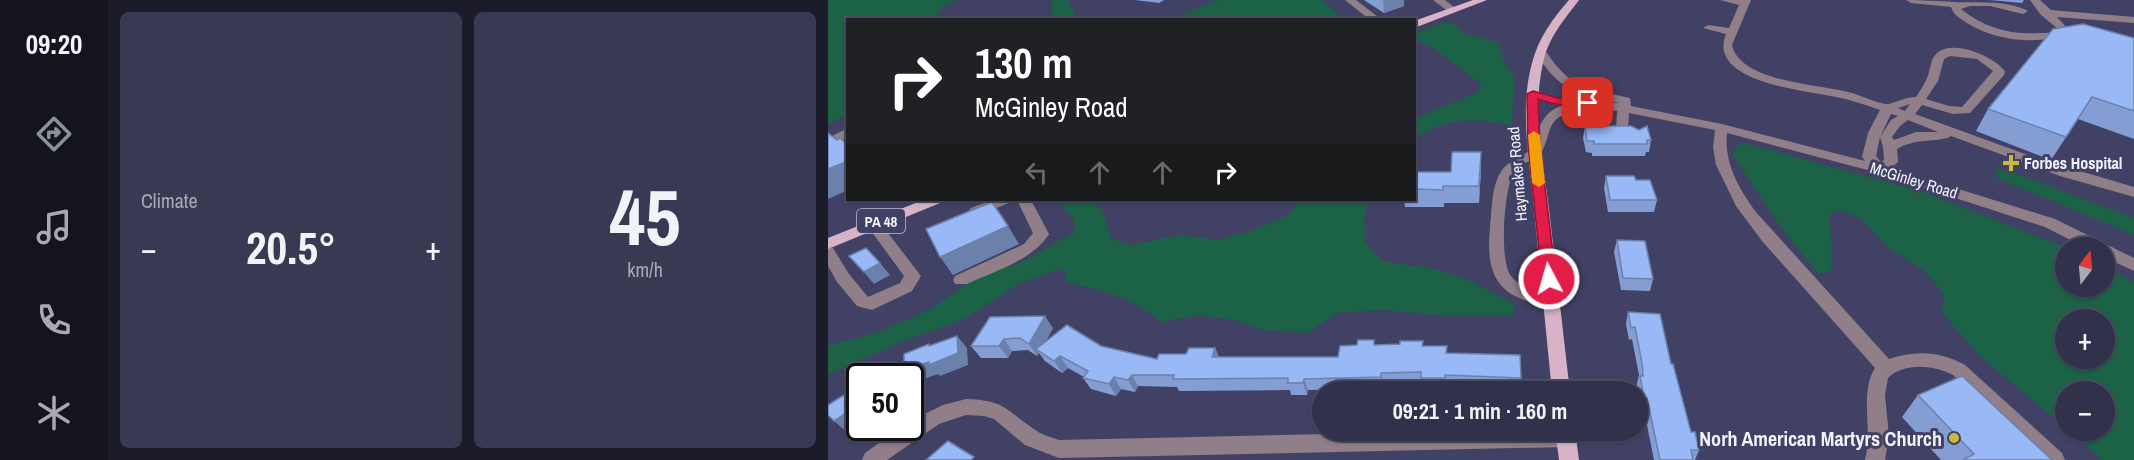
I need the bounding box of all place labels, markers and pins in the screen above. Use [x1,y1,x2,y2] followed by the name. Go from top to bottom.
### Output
[1562,77,1613,128] pin
[2024,152,2123,174] place label: Forbes Hospital
[2002,154,2020,172] marker: Forbes Hospital
[1699,425,1942,452] place label: Norh American Martyrs Church
[1947,431,1961,445] marker: Norh American Martyrs Church

